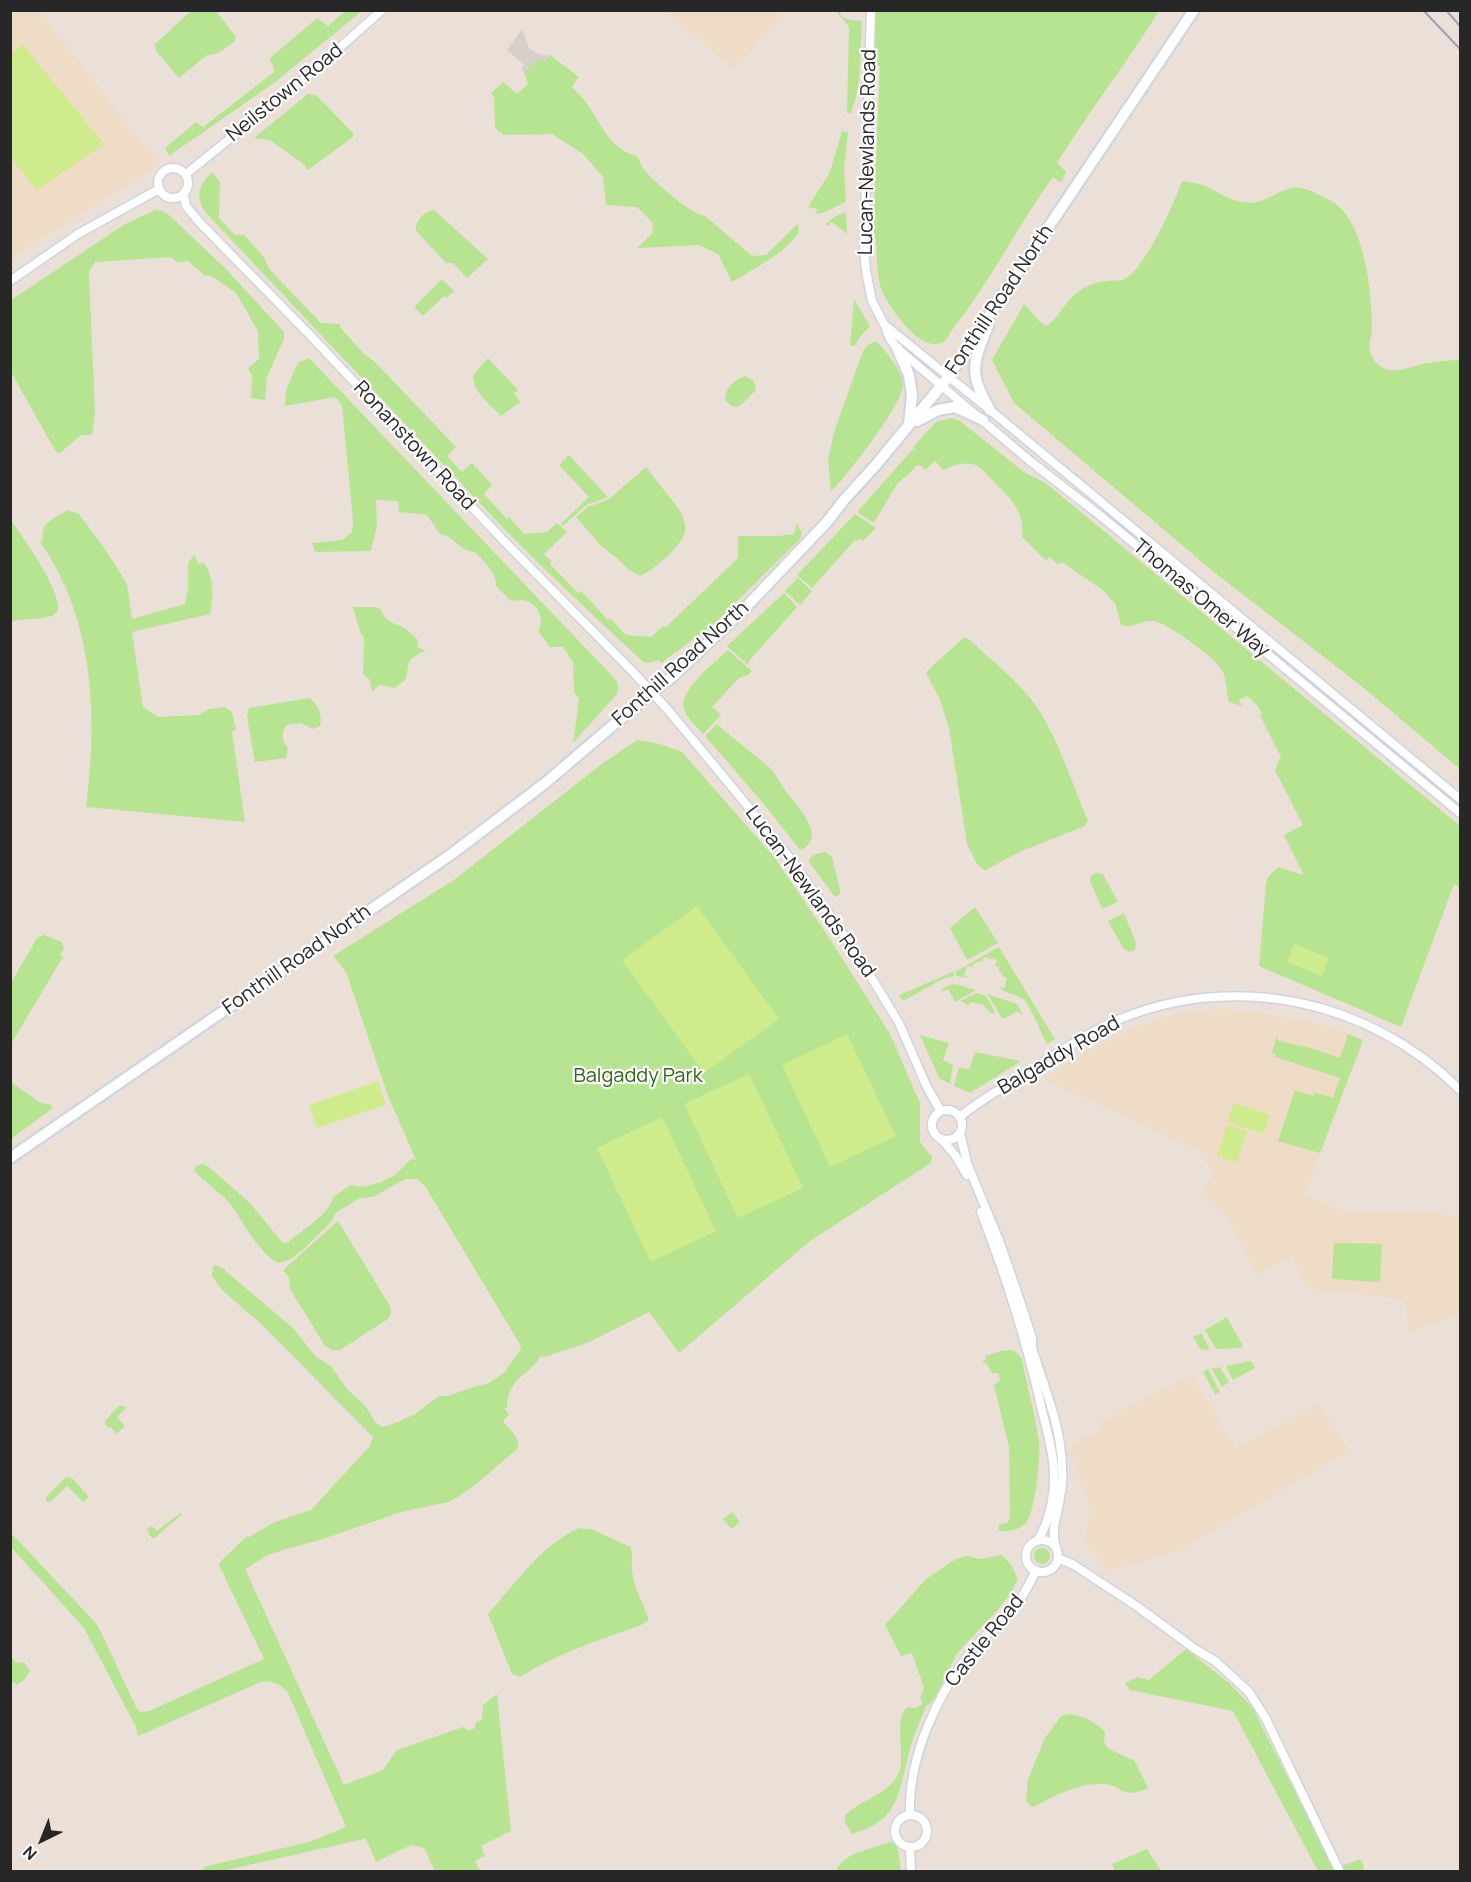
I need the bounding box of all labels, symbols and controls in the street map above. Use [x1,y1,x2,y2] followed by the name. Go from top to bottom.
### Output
[222,39,348,147] street label: Neilstown Road
[854,49,882,255] street label: Lucan-Newlands Road
[941,221,1059,379] street label: Fonthill Road North
[348,377,480,515] street label: Ronanstown Road
[1128,535,1274,663] street label: Thomas Omer Way
[608,596,754,732] street label: Fonthill Road North
[740,802,880,982] street label: Lucan-Newlands Road
[218,900,376,1020] street label: Fonthill Road North
[994,1011,1124,1101] street label: Balgaddy Road
[573,1064,703,1088] park label: Balgaddy Park
[941,1590,1029,1692] street label: Castle Road
[12,1810,72,1870] north arrow
[18,1841,41,1865] text: N

